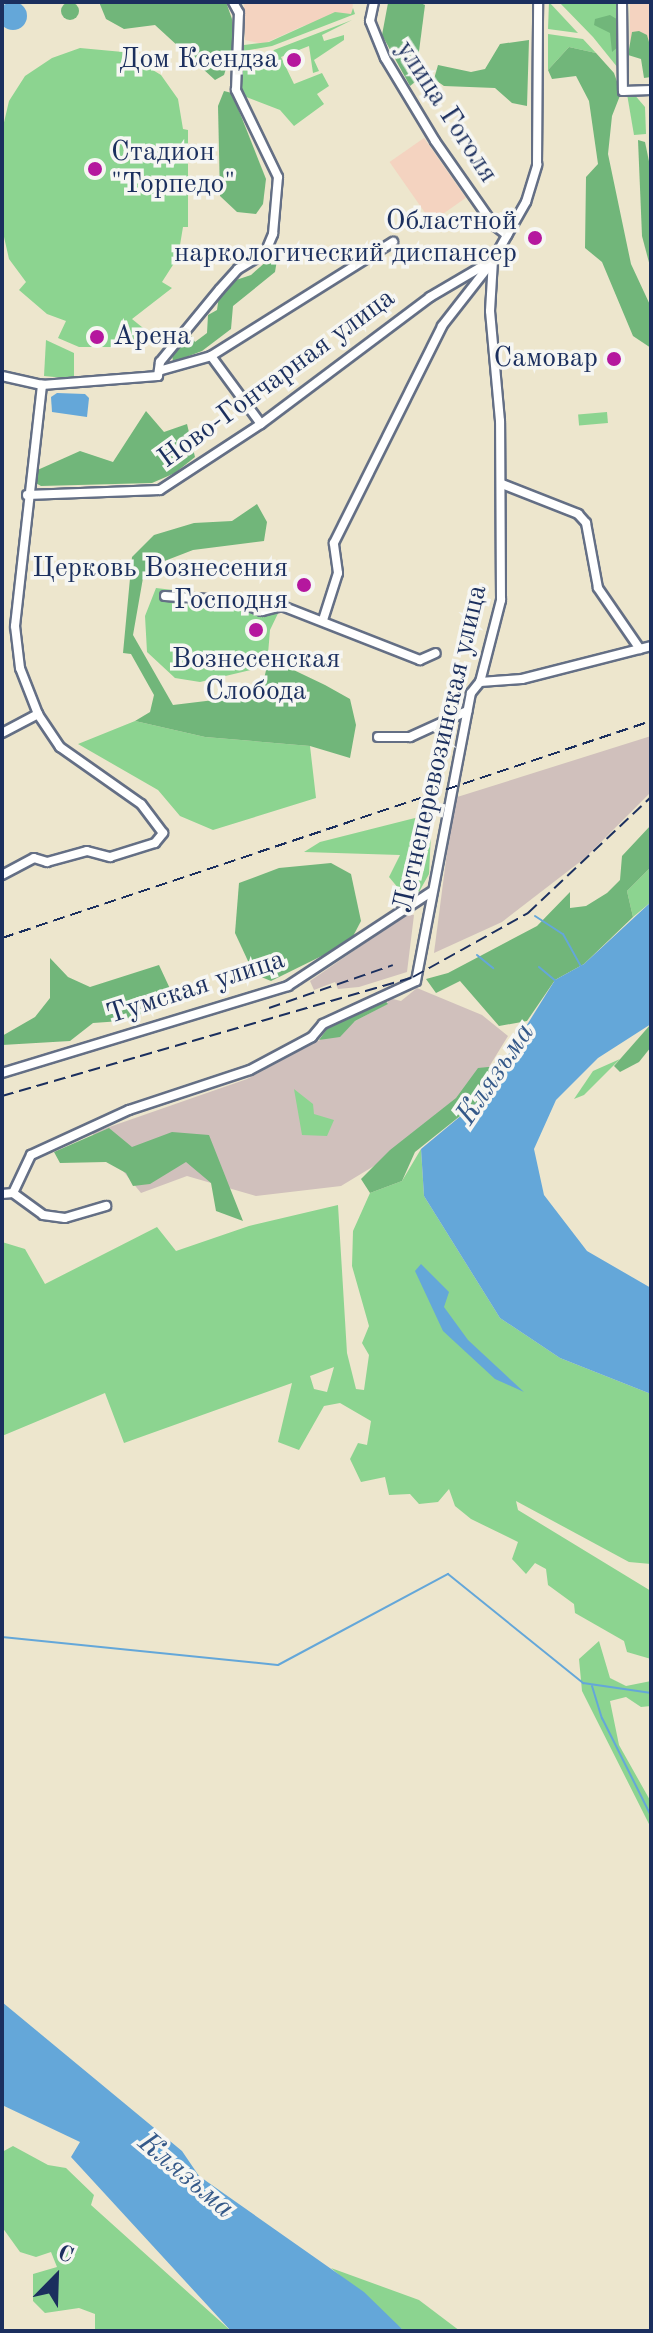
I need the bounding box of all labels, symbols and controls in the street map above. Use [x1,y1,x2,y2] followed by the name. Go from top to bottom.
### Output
[388,35,504,189] street label: улица Гоголя
[119,43,278,77] place label: Дом Ксендза
[285,51,303,69] marker: Дом Ксендза
[111,136,235,202] place label: Стадион "Торпедо"
[86,160,104,178] marker: Стадион "Торпедо"
[174,205,517,271] place label: Областной наркологический диспансер
[524,227,546,249] marker: Областной наркологический диспансер
[152,282,402,476] street label: Ново-Гончарная улица
[113,320,191,354] place label: Арена
[88,328,106,346] marker: Арена
[494,342,598,376] place label: Самовар
[605,350,623,368] marker: Самовар
[32,552,288,618] place label: Церковь Вознесения Господня
[295,576,313,594] marker: Церковь Вознесения Господня
[387,582,495,916] street label: Летнеперевозинская улица
[247,621,265,639] marker: Вознесенская Слобода
[172,643,340,709] place label: Вознесенская Слобода
[103,943,289,1033] street label: Тумская улица
[449,1016,543,1132] water label: Клязьма
[130,2125,242,2227] water label: Клязьма
[16,2237,96,2317] north arrow
[54,2242,76,2268] text: С

